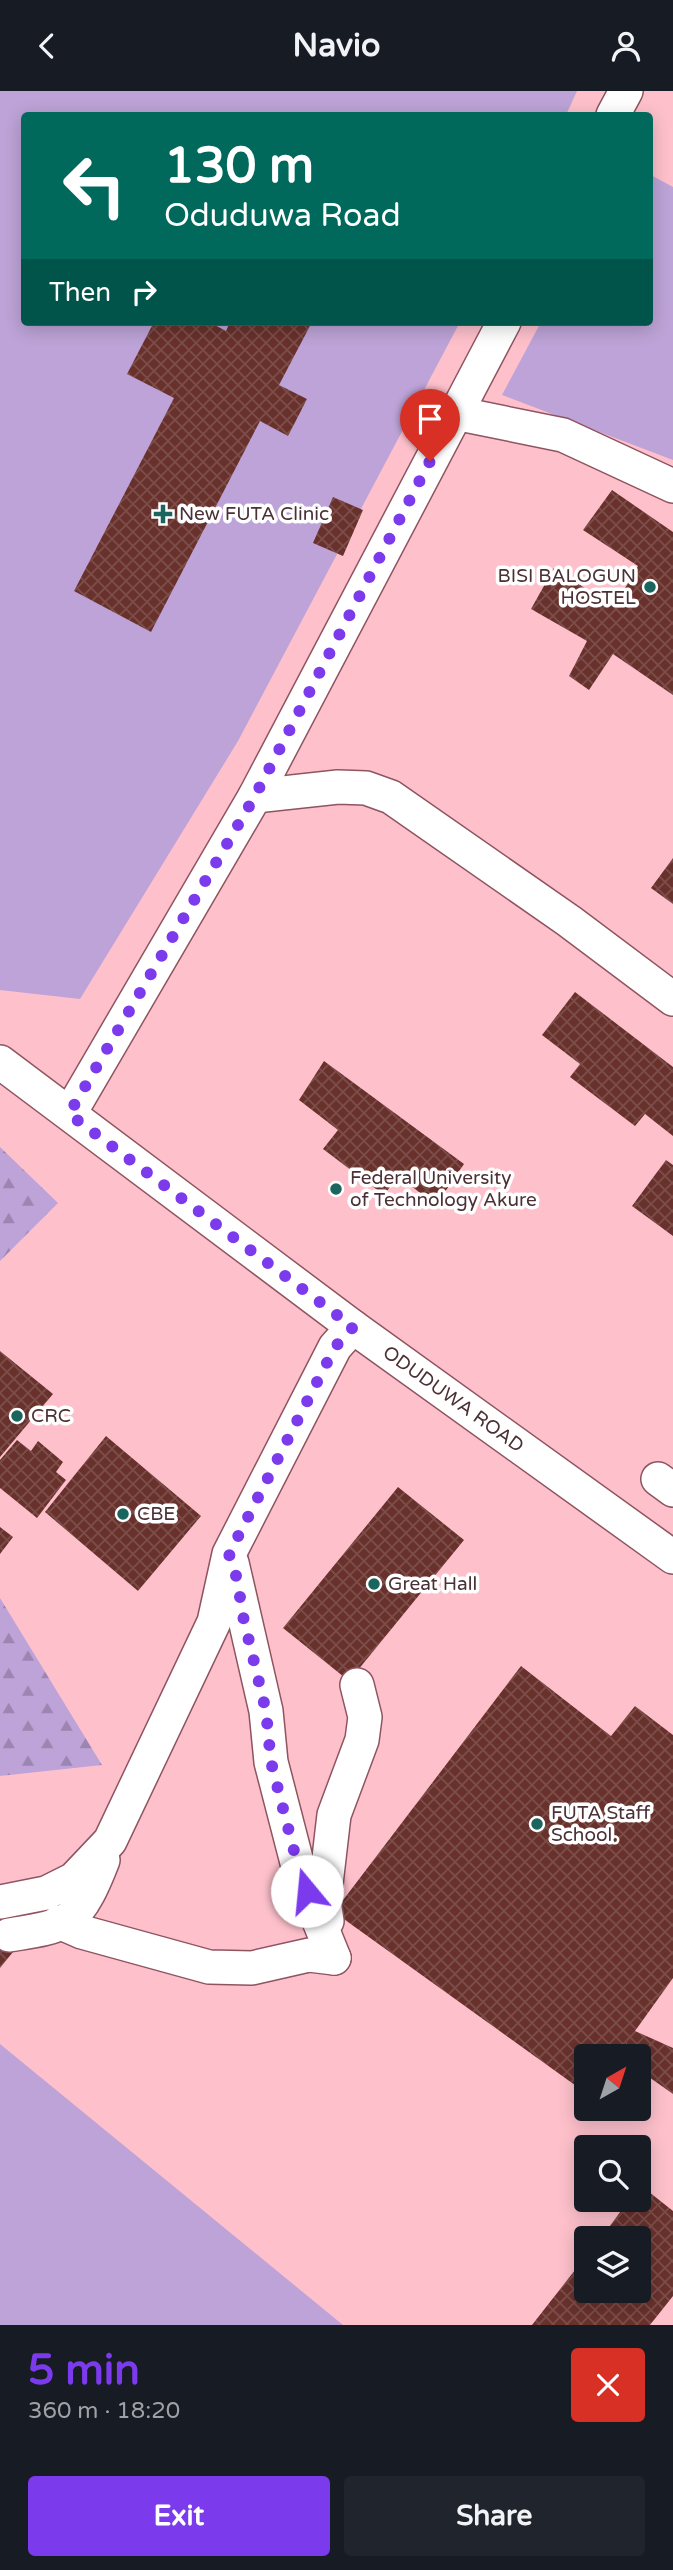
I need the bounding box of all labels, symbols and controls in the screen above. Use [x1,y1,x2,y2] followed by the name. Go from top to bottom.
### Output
[28,27,66,65] icon: back
[293,27,380,65] text: Navio
[607,27,645,65] icon: person
[164,137,314,196] text: 130 m
[49,140,140,231] icon: left
[164,197,401,235] text: Oduduwa Road
[125,273,163,311] icon: right
[49,277,111,308] text: Then
[400,389,460,461] pin
[411,400,449,438] icon: arrive
[179,503,329,525] place label: New FUTA Clinic
[153,504,173,524] marker: New FUTA Clinic
[498,565,636,609] place label: BISI BALOGUN HOSTEL
[642,579,658,595] marker: BISI BALOGUN HOSTEL
[350,1167,537,1211] place label: Federal University of Technology Akure
[328,1181,344,1197] marker: Federal University of Technology Akure
[379,1341,528,1457] street label: ODUDUWA ROAD
[31,1405,71,1427] place label: CRC
[9,1408,25,1424] marker: CRC
[137,1503,176,1525] place label: CBE
[115,1506,131,1522] marker: CBE
[388,1573,477,1595] place label: Great Hall
[366,1576,382,1592] marker: Great Hall
[551,1802,650,1846] place label: FUTA Staff School.
[529,1816,545,1832] marker: FUTA Staff School.
[270,1854,344,1928] position arrow
[574,2044,651,2121] north arrow
[574,2044,651,2303] map controls
[574,2135,651,2212] button: search
[574,2226,651,2303] button: layers
[28,2345,140,2396] text: 5 min
[571,2348,645,2422] button: close
[28,2397,180,2425] text: 360 m · 18:20
[28,2476,330,2556] button: Exit
[344,2476,645,2556] button: Share

